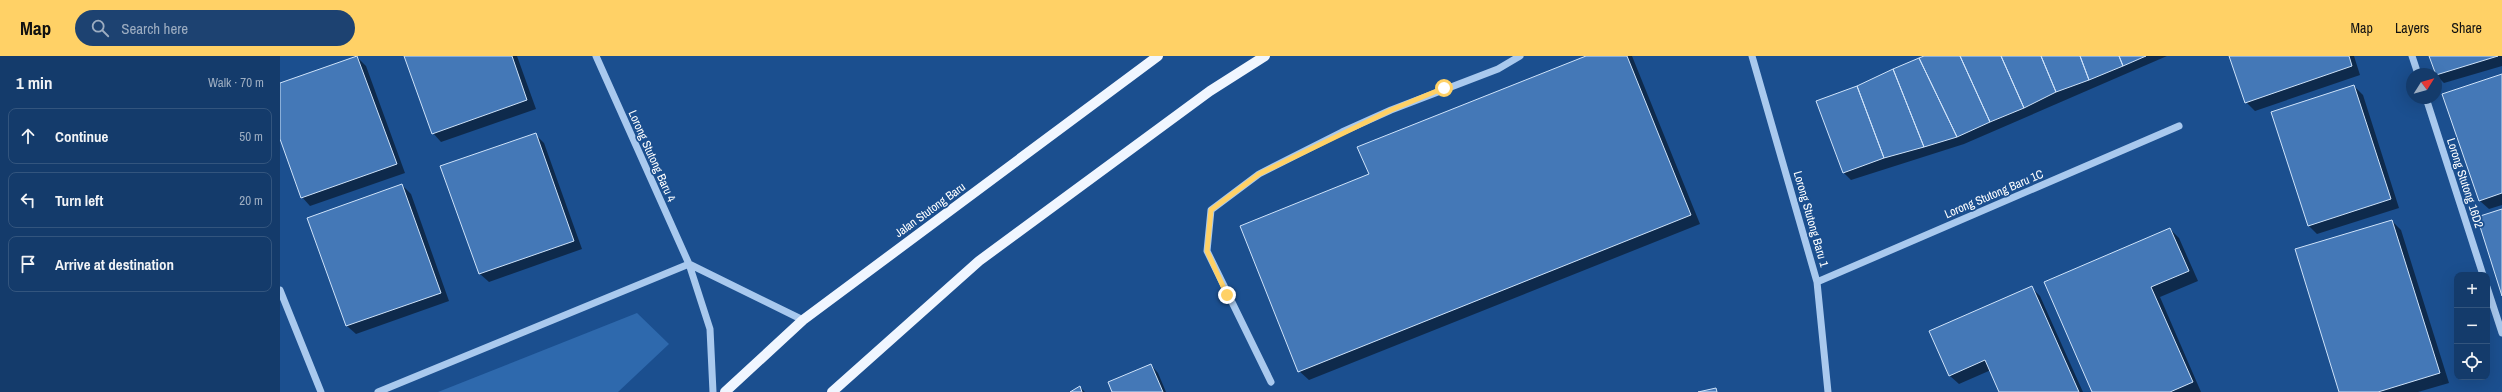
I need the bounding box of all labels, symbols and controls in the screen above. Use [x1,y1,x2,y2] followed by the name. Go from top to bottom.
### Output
[75,10,355,46] search box
[20,15,51,41] text: Map
[89,17,111,39] icon: search
[121,18,188,39] text: Search here
[2351,19,2373,37] text: Map
[2395,19,2429,37] text: Layers
[2451,19,2482,37] text: Share
[2406,68,2442,104] north arrow
[16,71,52,94] text: 1 min
[208,74,264,91] text: Walk · 70 m
[1435,79,1453,97] route start
[625,108,680,205] street label: Lorong Stutong Baru 4
[17,125,39,147] icon: ahead
[55,126,108,147] text: Continue
[239,128,263,145] text: 50 m
[2443,136,2487,230] street label: Lorong Stutong 16D2
[1942,166,2046,222] street label: Lorong Stutong Baru 1C
[1790,169,1832,269] street label: Lorong Stutong Baru 1
[891,179,969,241] street label: Jalan Stutong Baru
[17,189,39,211] icon: left
[55,190,103,211] text: Turn left
[239,192,263,209] text: 20 m
[17,253,39,275] icon: arrive
[55,254,174,275] text: Arrive at destination
[2454,272,2490,380] map controls
[2454,272,2490,308] button: +
[1218,286,1236,304] route end
[2454,308,2490,344] button: −
[2454,344,2490,380] button: locate

